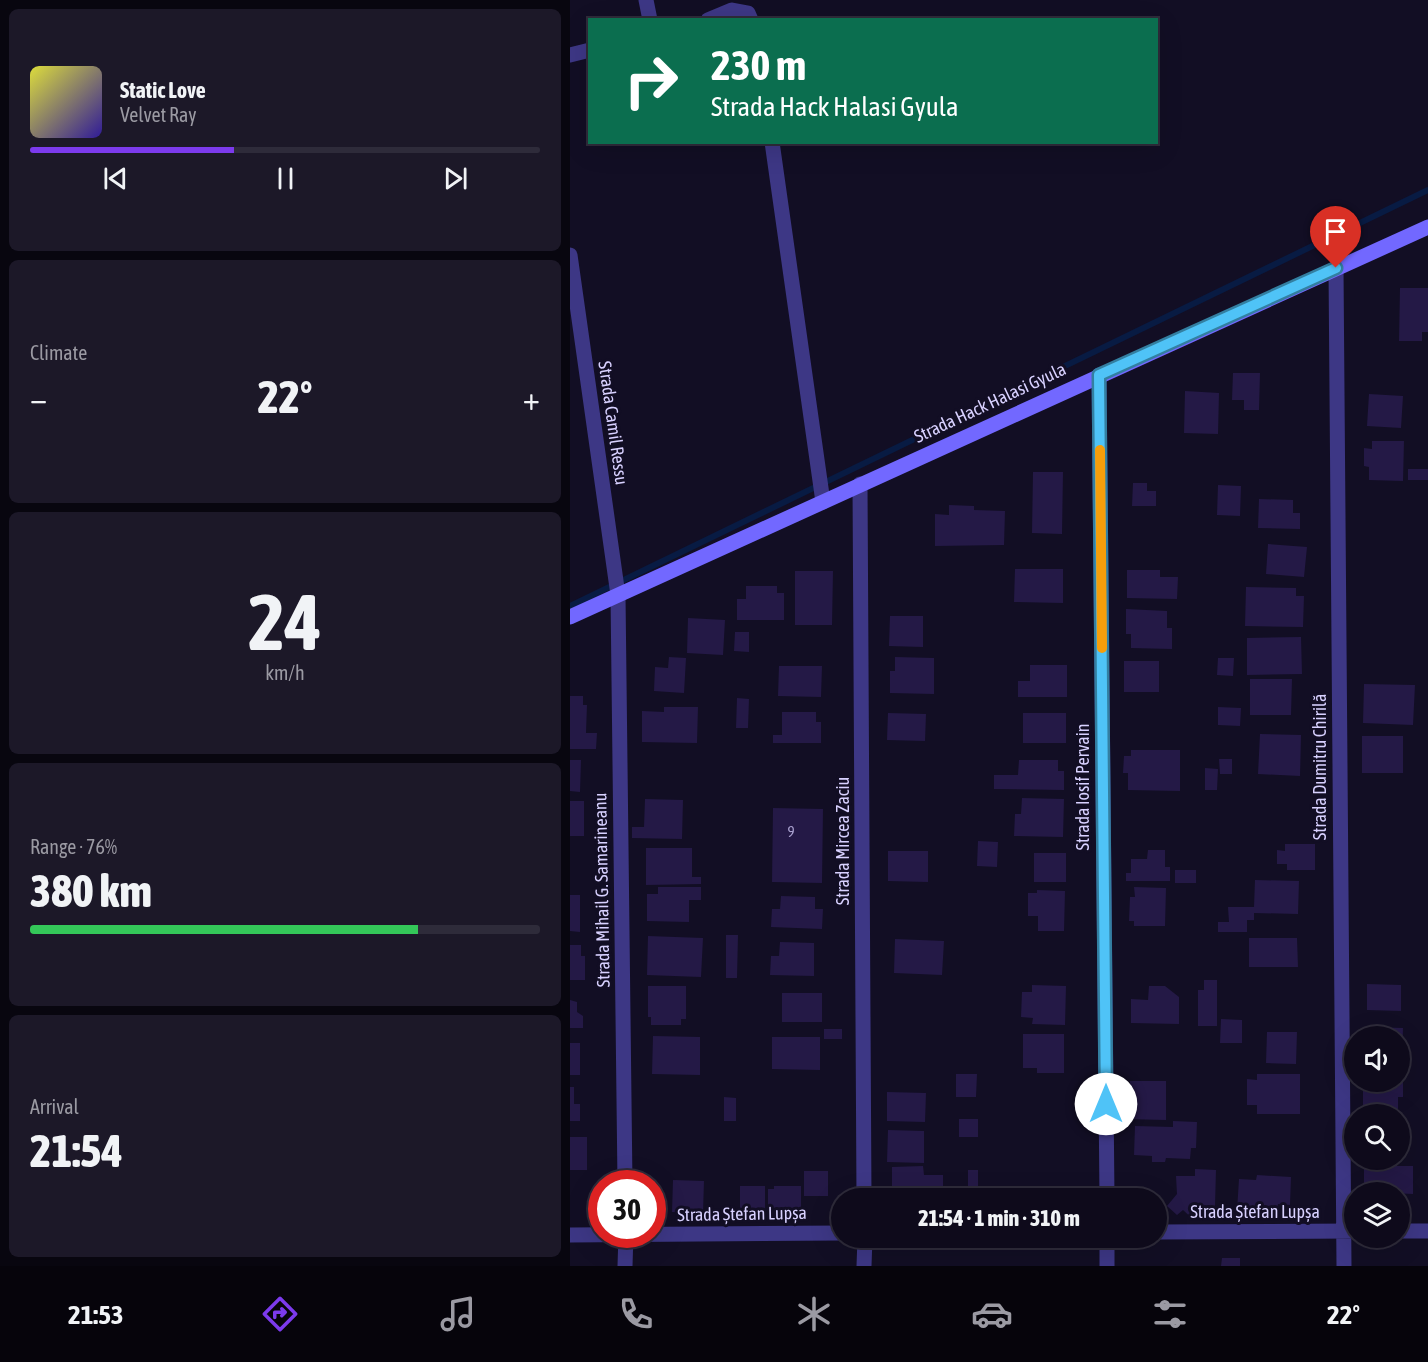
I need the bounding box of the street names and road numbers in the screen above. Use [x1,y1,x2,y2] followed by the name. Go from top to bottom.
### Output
[911,358,1069,447] street label: Strada Hack Halasi Gyula
[594,360,633,486] street label: Strada Camil Ressu
[1309,694,1330,840] street label: Strada Dumitru Chirilă
[1072,723,1093,851] street label: Strada Iosif Pervain
[832,777,853,905] street label: Strada Mircea Zaciu
[589,792,614,988] street label: Strada Mihail G. Samarineanu
[1190,1201,1320,1222] street label: Strada Ștefan Lupșa
[677,1202,807,1225] street label: Strada Ștefan Lupșa

